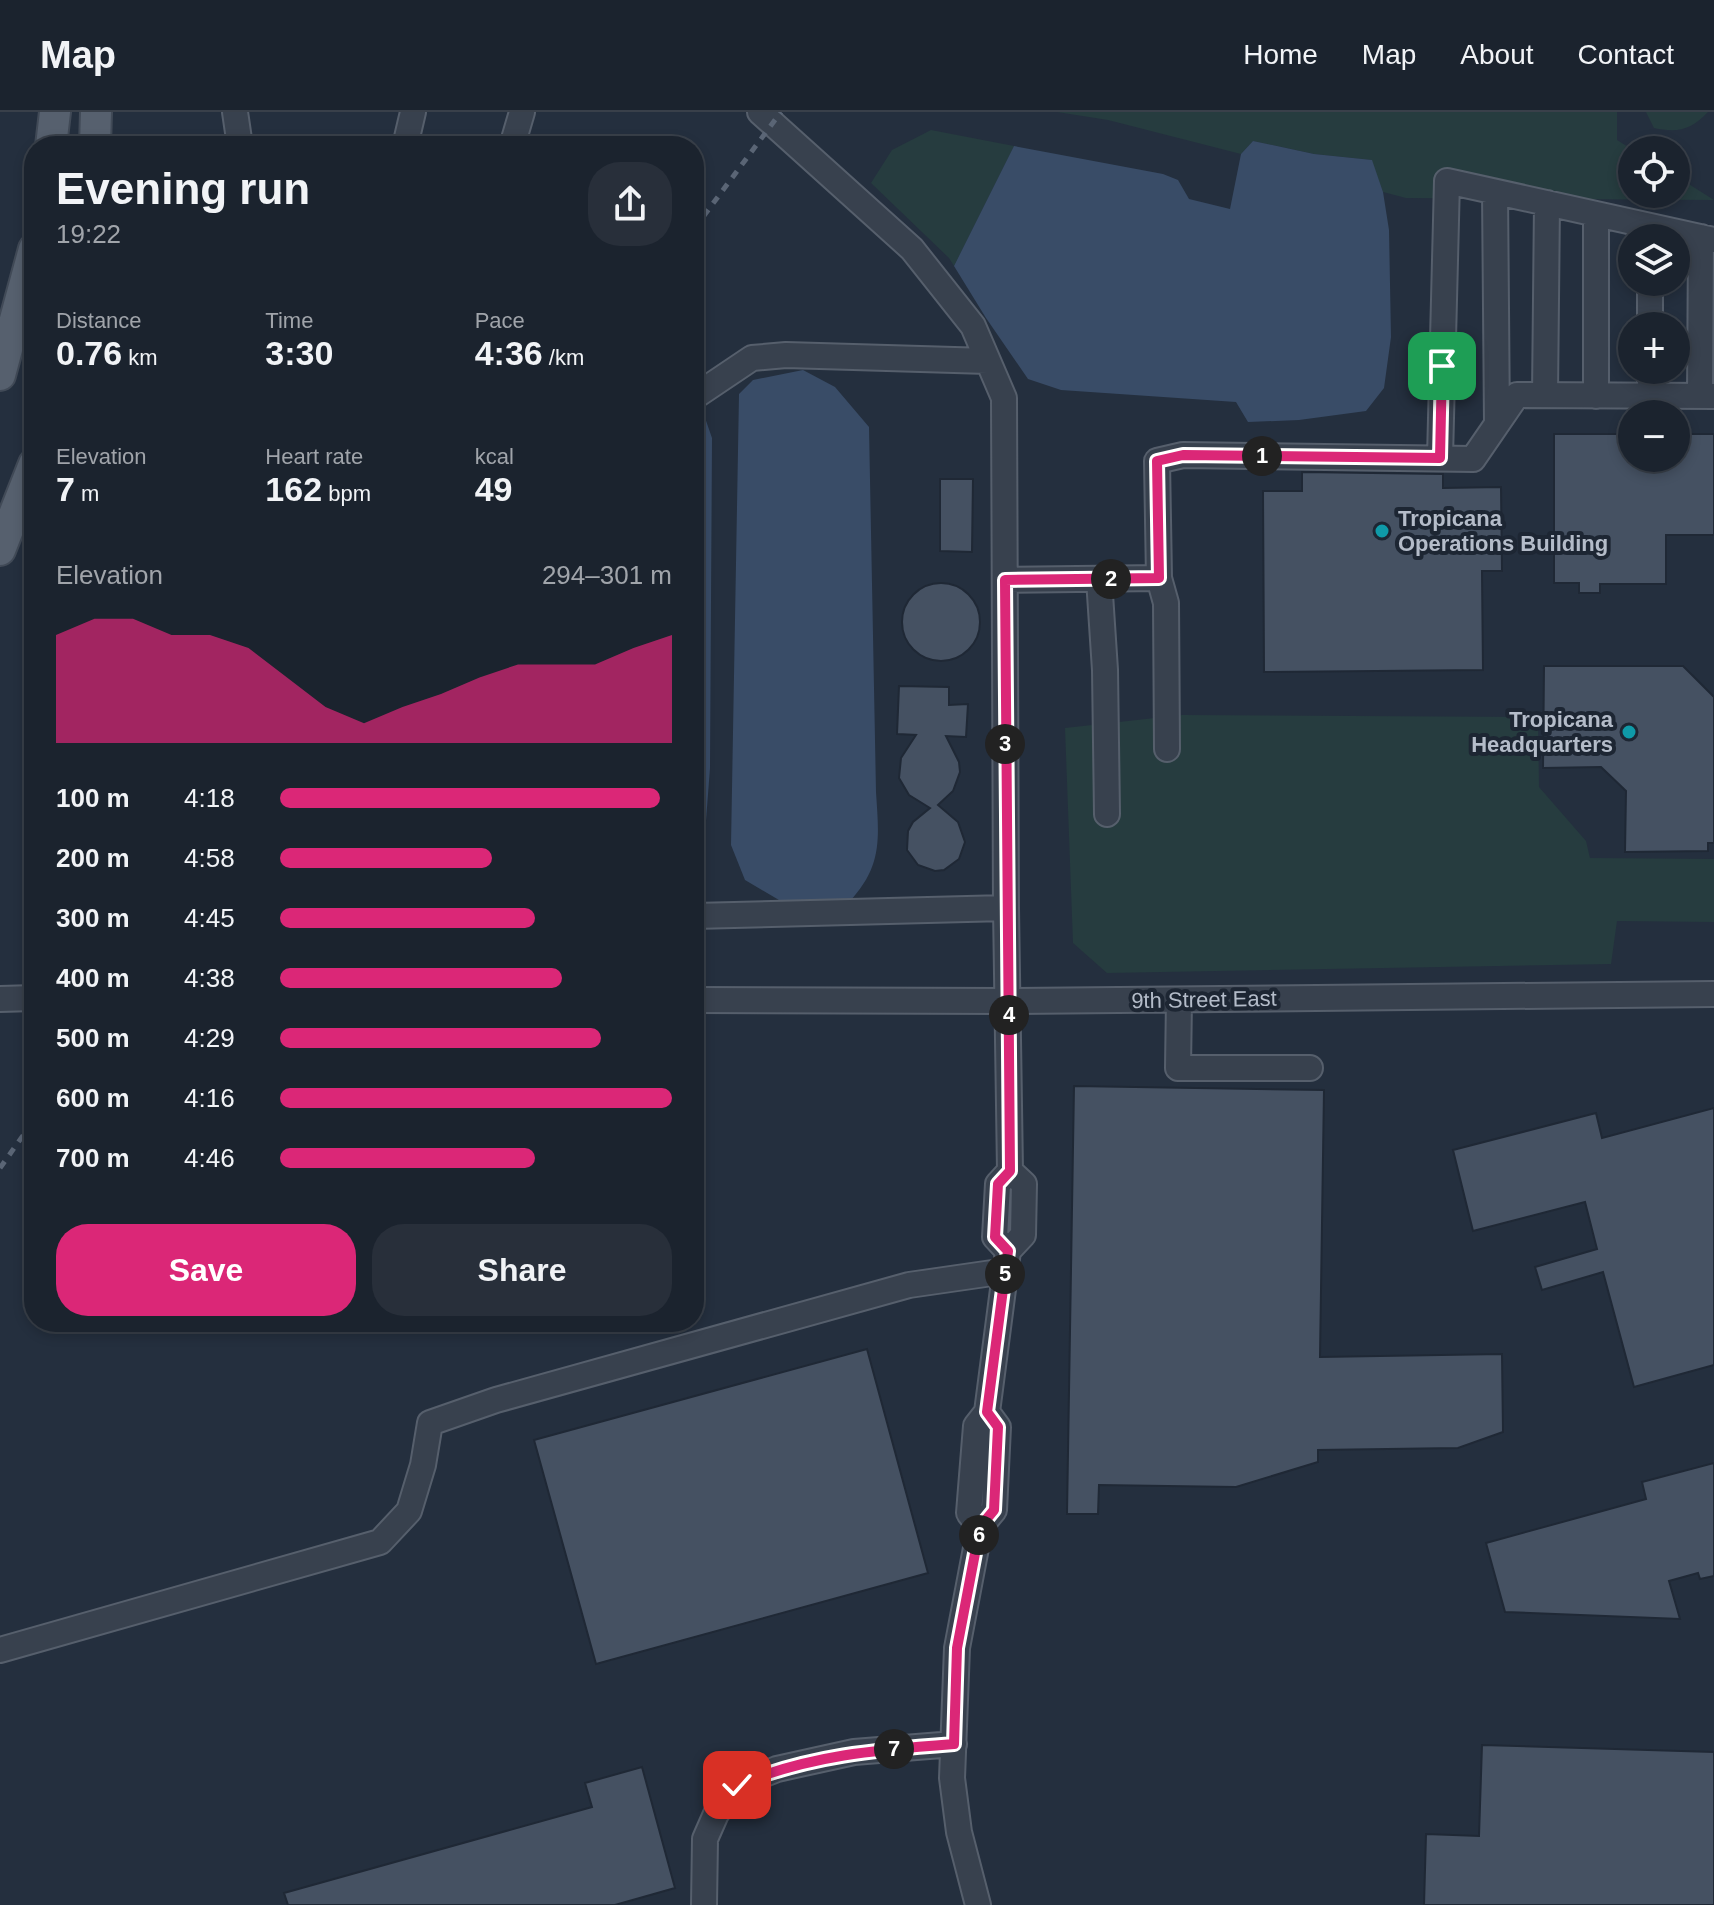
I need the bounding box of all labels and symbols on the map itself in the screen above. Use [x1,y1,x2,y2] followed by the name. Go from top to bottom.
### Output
[1408,332,1476,400] pin
[1242,436,1282,476] pin: 1
[1398,506,1608,556] place label: Tropicana Operations Building
[1373,522,1391,540] marker: Tropicana Operations Building
[1091,559,1131,599] pin: 2
[1471,707,1614,757] place label: Tropicana Headquarters
[1620,723,1638,741] marker: Tropicana Headquarters
[985,724,1025,764] pin: 3
[1131,986,1277,1013] street label: 9th Street East
[989,995,1029,1035] pin: 4
[985,1254,1025,1294] pin: 5
[959,1515,999,1555] pin: 6
[874,1729,914,1769] pin: 7
[703,1751,771,1819] pin

